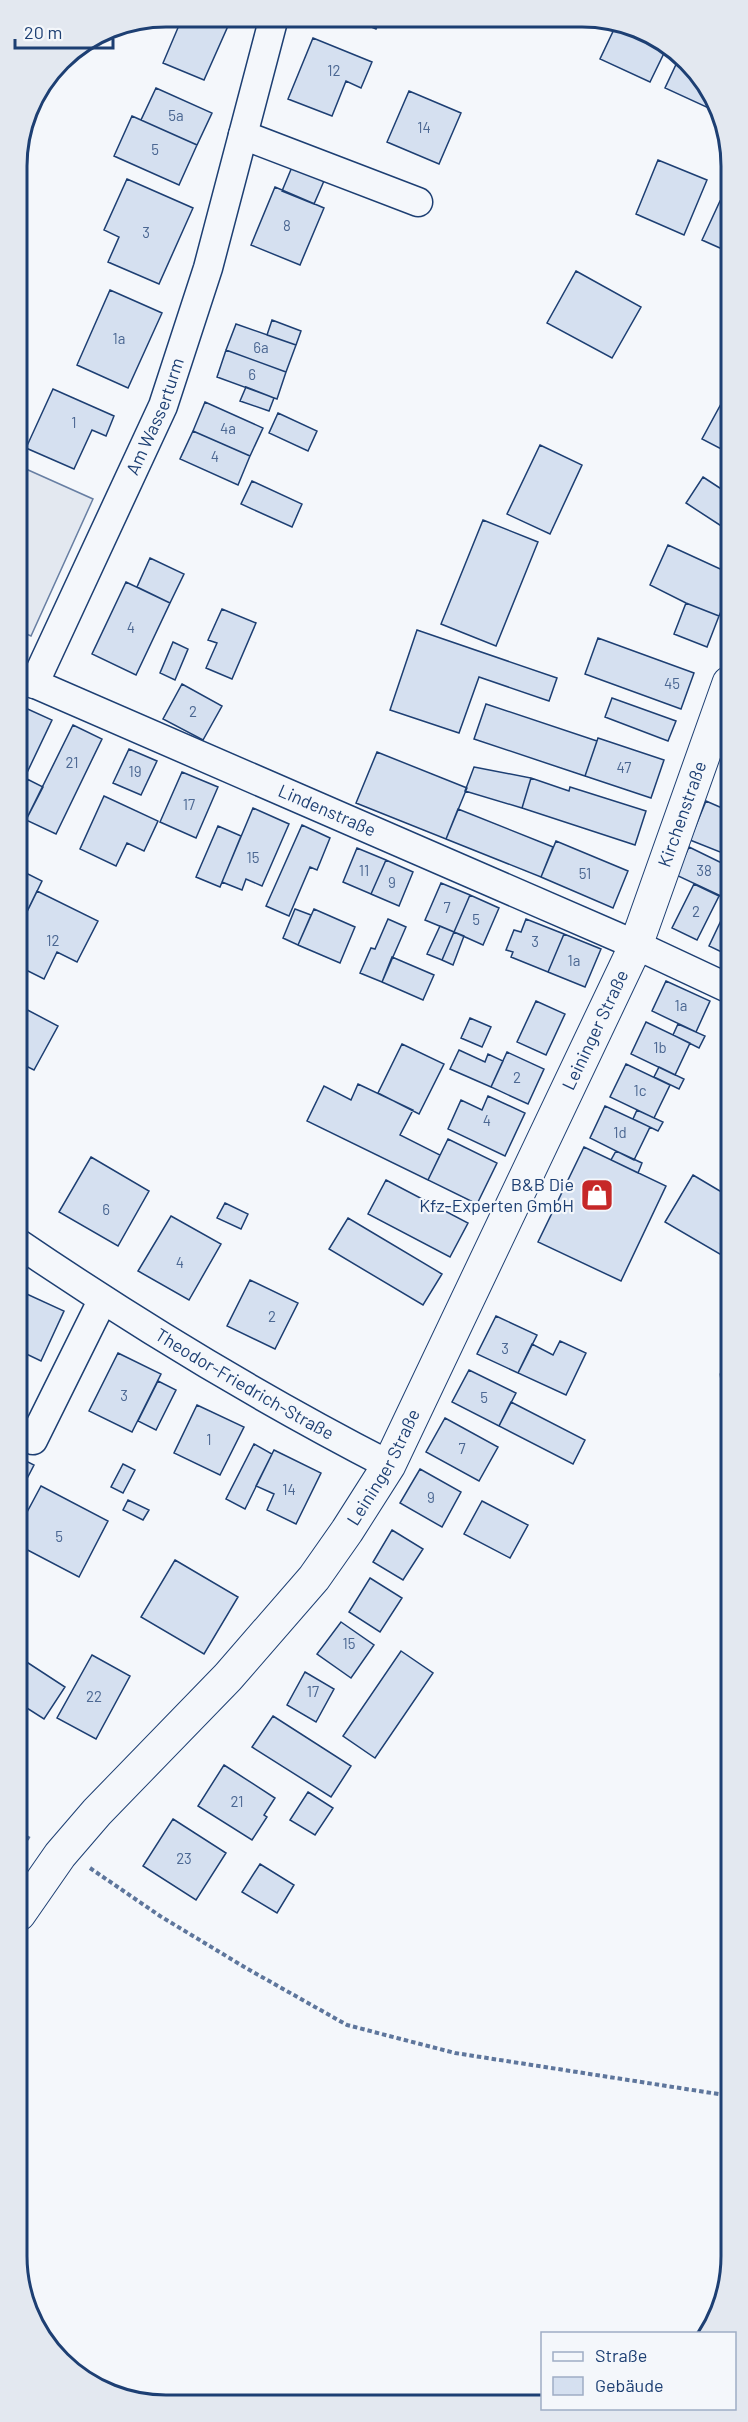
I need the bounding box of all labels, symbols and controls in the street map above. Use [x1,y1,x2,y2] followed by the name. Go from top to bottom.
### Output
[15,12,112,50] scale bar
[24,21,62,43] text: 20 m
[327,61,341,79] house number: 12
[168,106,184,124] house number: 5a
[417,118,431,136] house number: 14
[151,140,159,158] house number: 5
[283,216,291,234] house number: 8
[142,223,150,241] house number: 3
[113,329,125,347] house number: 1a
[253,338,269,356] house number: 6a
[121,355,188,478] street label: Am Wasserturm
[248,365,256,383] house number: 6
[71,413,77,431] house number: 1
[220,419,236,437] house number: 4a
[211,447,219,465] house number: 4
[127,618,135,636] house number: 4
[664,674,680,692] house number: 45
[189,702,197,720] house number: 2
[65,753,79,771] house number: 21
[617,758,631,776] house number: 47
[653,758,710,870] street label: Kirchenstraße
[128,762,142,780] house number: 19
[275,779,380,841] street label: Lindenstraße
[183,795,195,813] house number: 17
[247,848,259,866] house number: 15
[359,861,369,879] house number: 11
[696,861,712,879] house number: 38
[579,864,591,882] house number: 51
[388,873,396,891] house number: 9
[443,898,451,916] house number: 7
[692,902,700,920] house number: 2
[472,910,480,928] house number: 5
[46,931,60,949] house number: 12
[531,932,539,950] house number: 3
[568,951,580,969] house number: 1a
[557,966,633,1093] street label: Leininger Straße
[675,996,687,1014] house number: 1a
[653,1038,667,1056] house number: 1b
[513,1068,521,1086] house number: 2
[633,1081,647,1099] house number: 1c
[483,1111,491,1129] house number: 4
[613,1123,627,1141] house number: 1d
[419,1173,574,1216] place label: B&B Die Kfz-Experten GmbH
[579,1177,615,1213] shop icon: B&B Die Kfz-Experten GmbH
[102,1200,110,1218] house number: 6
[176,1253,184,1271] house number: 4
[268,1307,276,1325] house number: 2
[152,1323,338,1444] street label: Theodor-Friedrich-Straße
[501,1339,509,1357] house number: 3
[120,1386,128,1404] house number: 3
[480,1388,488,1406] house number: 5
[341,1405,424,1529] street label: Leininger Straße
[206,1430,212,1448] house number: 1
[458,1439,466,1457] house number: 7
[282,1480,296,1498] house number: 14
[427,1488,435,1506] house number: 9
[55,1527,63,1545] house number: 5
[343,1634,355,1652] house number: 15
[307,1682,319,1700] house number: 17
[86,1687,102,1705] house number: 22
[230,1792,244,1810] house number: 21
[176,1849,192,1867] house number: 23
[541,2332,736,2410] legend
[595,2344,647,2366] text: Straße
[595,2374,664,2396] text: Gebäude

